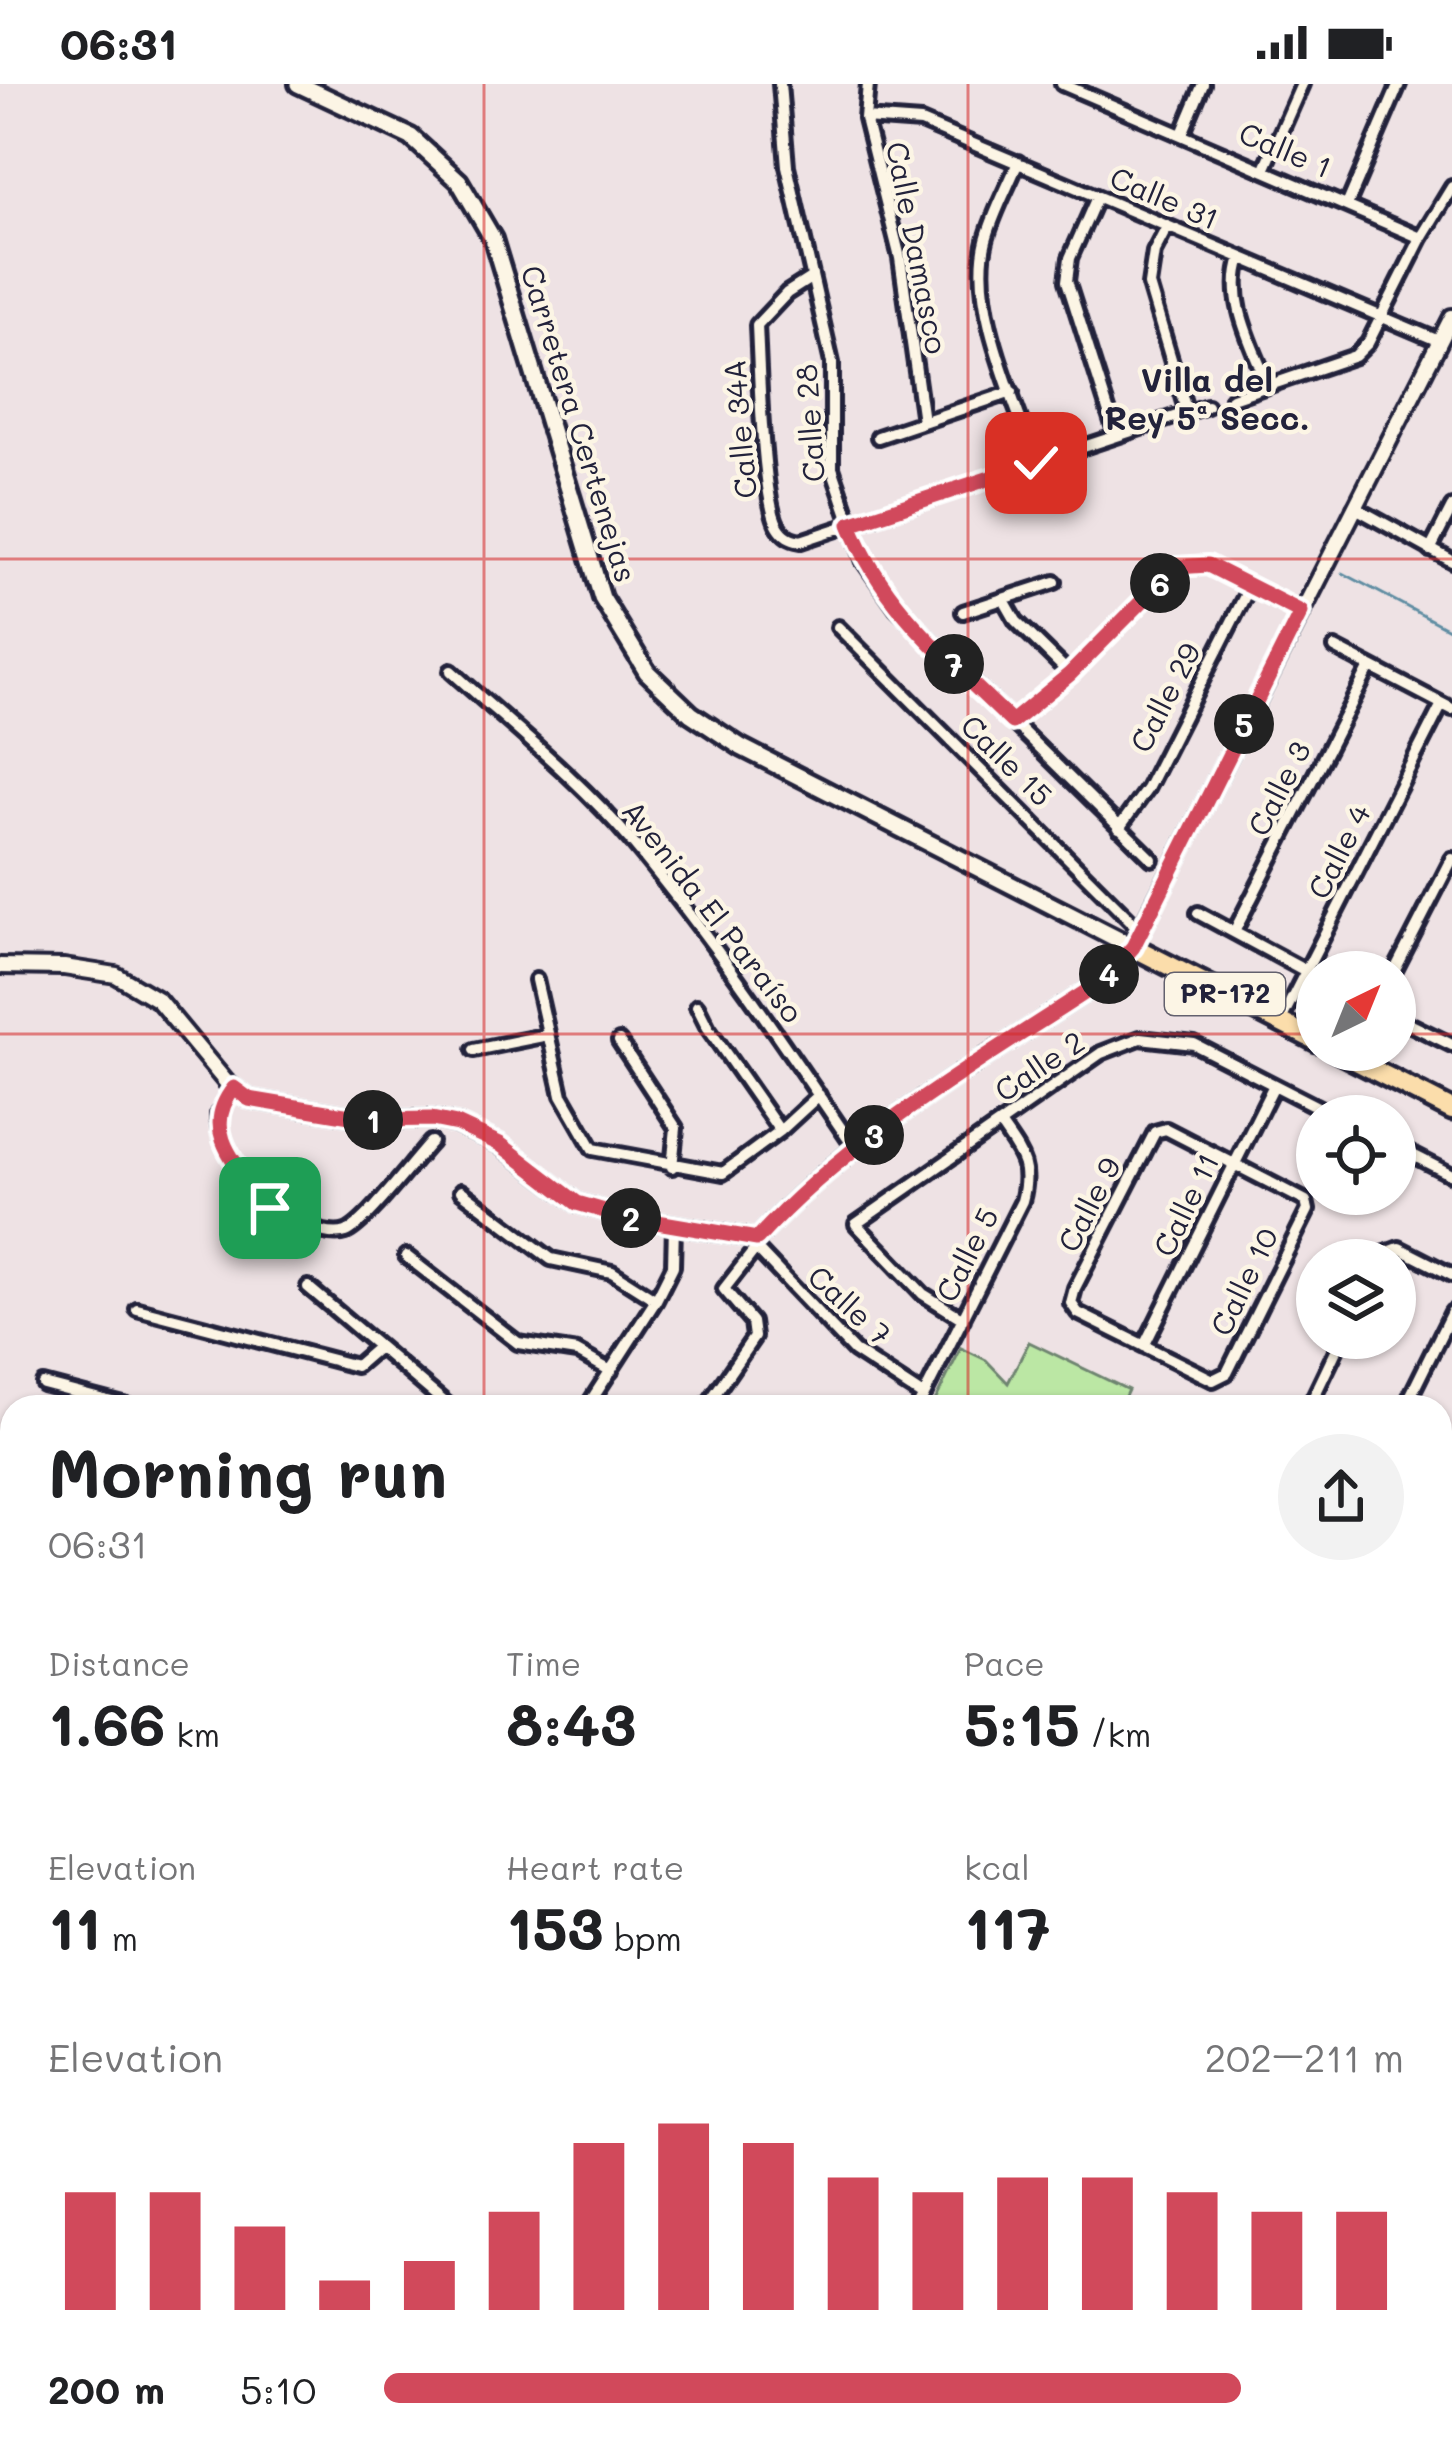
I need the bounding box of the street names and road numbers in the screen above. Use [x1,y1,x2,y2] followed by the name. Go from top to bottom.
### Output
[1233,112,1338,186] street label: Calle 1
[878,138,958,357] street label: Calle Damasco
[1104,156,1225,238] street label: Calle 31
[513,260,647,587] street label: Carretera Certenejas
[713,358,765,500] street label: Calle 34A
[785,363,833,483] street label: Calle 28
[1120,636,1209,759] street label: Calle 29
[953,705,1062,814] street label: Calle 15
[1237,734,1319,842] street label: Calle 3
[614,791,813,1030] street label: Avenida El Paraíso
[1297,797,1379,905] street label: Calle 4
[1165,973,1285,1015] road number: PR-172
[986,1021,1092,1110] street label: Calle 2
[1143,1146,1227,1262] street label: Calle 11
[1047,1150,1129,1258] street label: Calle 9
[926,1200,1007,1308] street label: Calle 5
[1200,1221,1286,1342] street label: Calle 10
[800,1256,901,1353] street label: Calle 7

